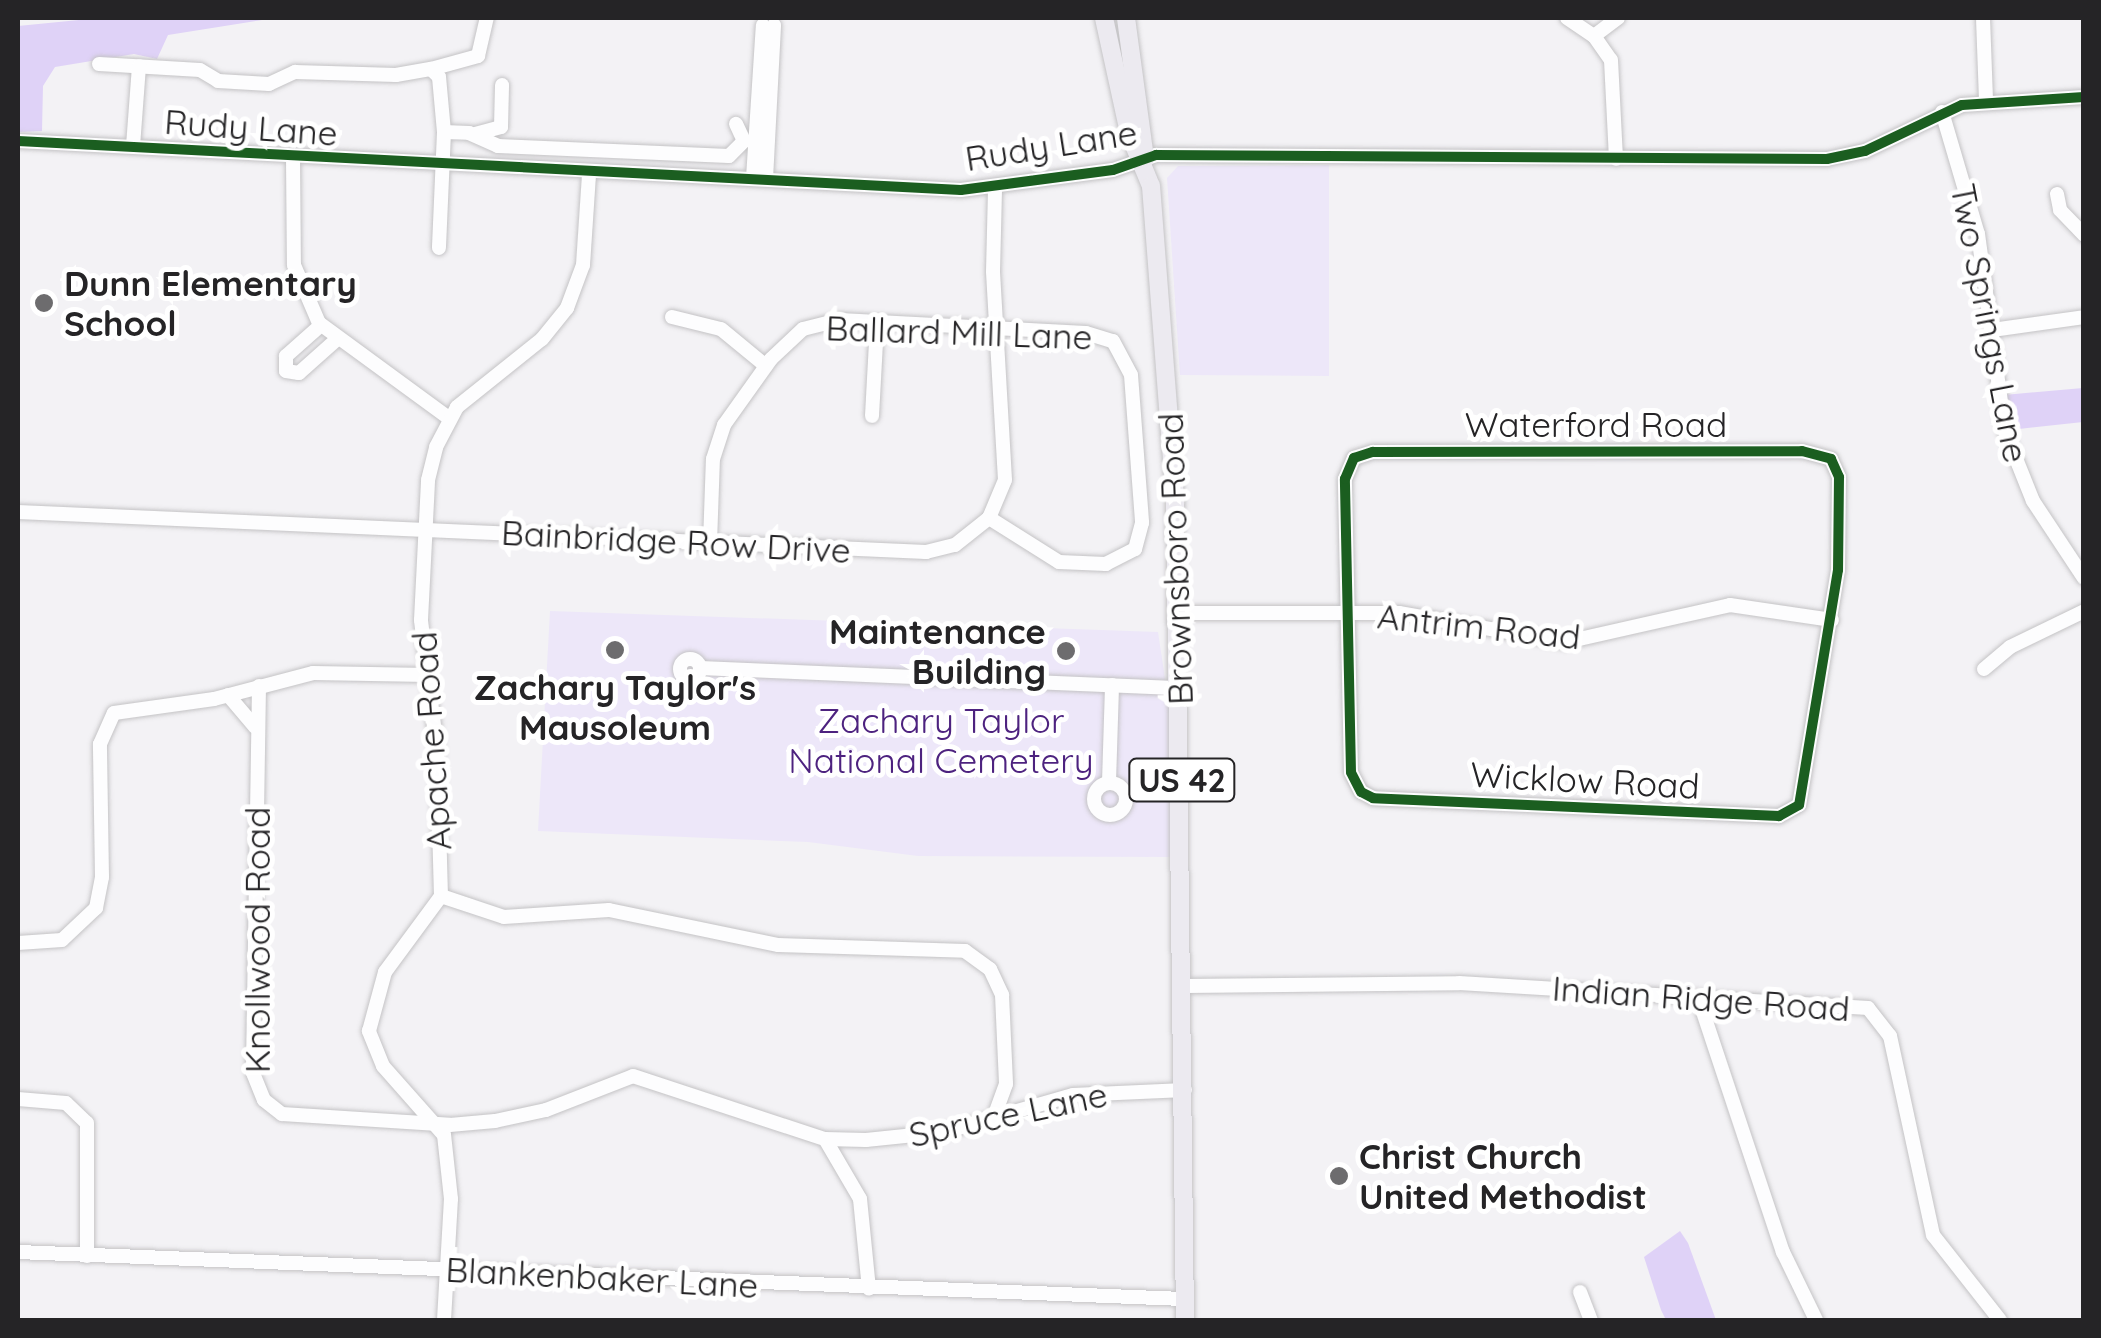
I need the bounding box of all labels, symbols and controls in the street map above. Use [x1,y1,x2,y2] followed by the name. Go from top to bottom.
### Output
[163,100,339,154] street label: Rudy Lane
[962,111,1140,179] street label: Rudy Lane
[1942,180,2038,466] street label: Two Springs Lane
[64,262,357,344] place label: Dunn Elementary School
[33,292,55,314] marker: Dunn Elementary School
[825,306,1093,358] street label: Ballard Mill Lane
[1465,403,1727,445] street label: Waterford Road
[1149,412,1201,706] street label: Brownsboro Road
[500,511,852,571] street label: Bainbridge Row Drive
[1375,594,1583,658] street label: Antrim Road
[829,610,1046,692] place label: Maintenance Building
[402,630,460,852] street label: Apache Road
[604,639,626,661] marker: Zachary Taylor's Mausoleum
[1055,640,1077,662] marker: Maintenance Building
[474,666,756,748] place label: Zachary Taylor's Mausoleum
[788,699,1094,781] park label: Zachary Taylor National Cemetery
[1127,753,1237,807] road number: US 42
[1469,753,1701,807] street label: Wicklow Road
[236,807,278,1073] street label: Knollwood Road
[1551,967,1851,1029] street label: Indian Ridge Road
[905,1073,1111,1155] street label: Spruce Lane
[1359,1135,1647,1217] place label: Christ Church United Methodist
[1328,1165,1350,1187] marker: Christ Church United Methodist
[445,1248,759,1306] street label: Blankenbaker Lane

